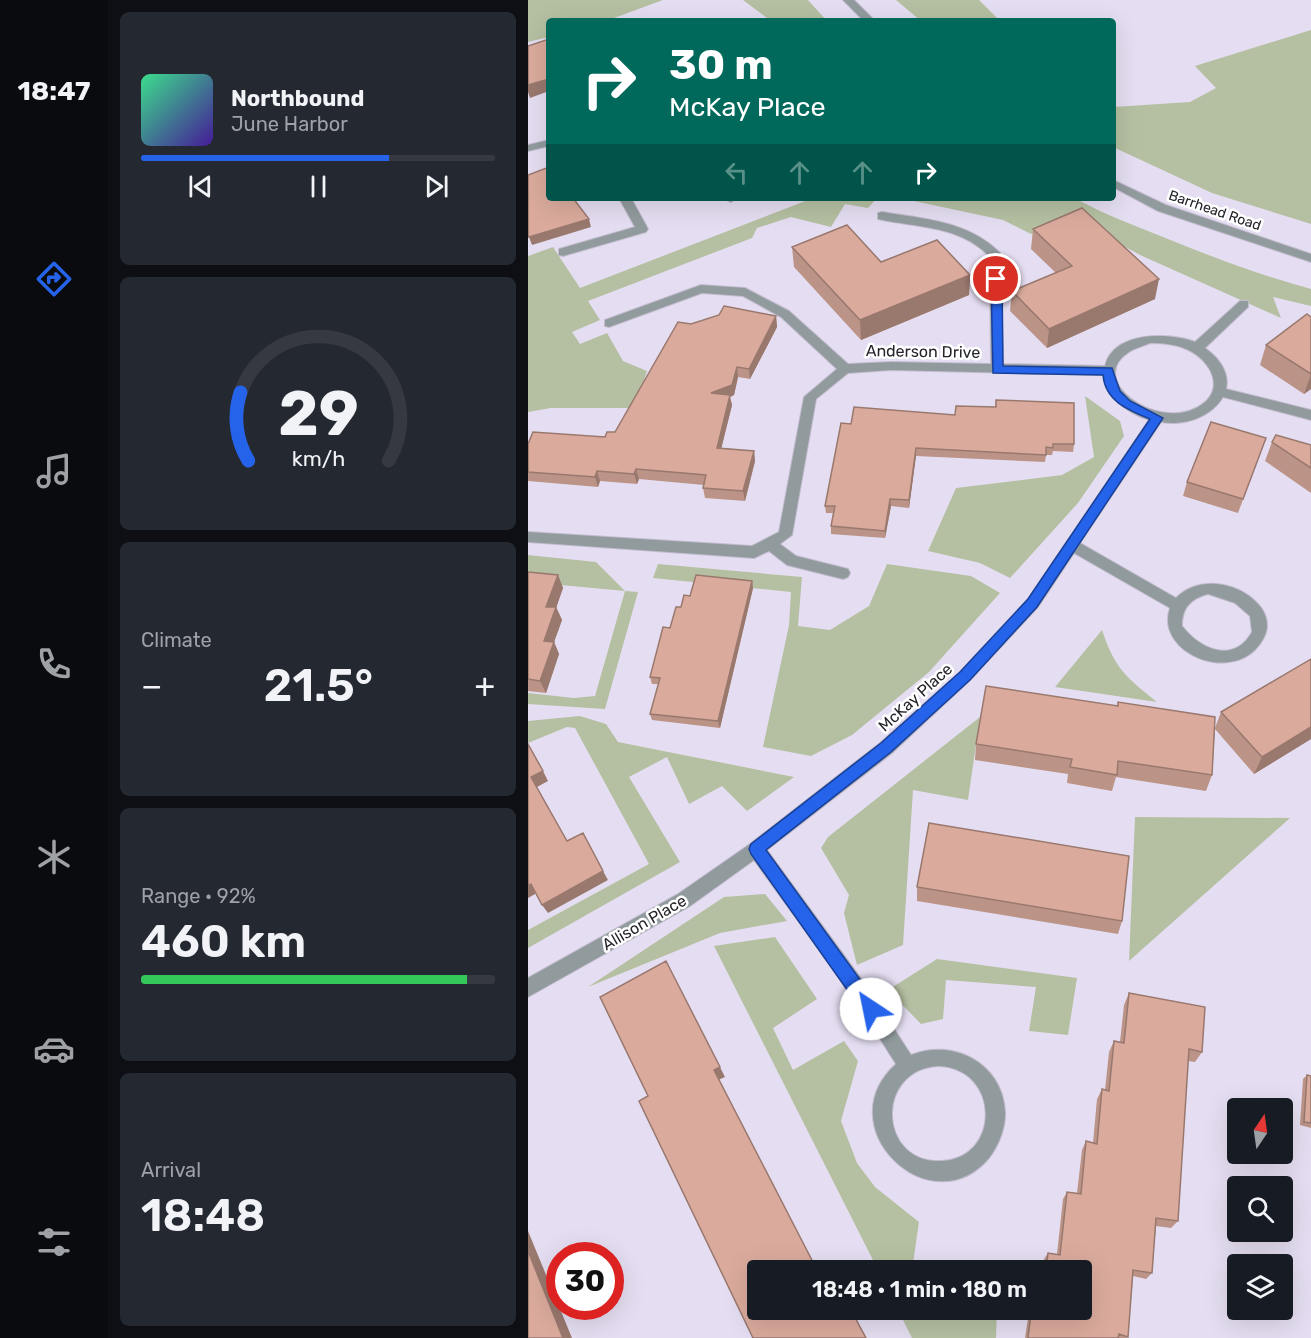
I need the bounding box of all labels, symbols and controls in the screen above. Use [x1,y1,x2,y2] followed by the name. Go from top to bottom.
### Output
[669,40,773,90] text: 30 m
[570,42,648,120] icon: right
[18,75,90,107] text: 18:47
[231,85,364,112] text: Northbound
[669,91,826,123] text: McKay Place
[231,112,348,136] text: June Harbor
[720,156,753,189] icon: left
[783,156,816,189] icon: ahead
[846,156,879,189] icon: ahead
[909,156,942,189] icon: right
[184,170,217,203] icon: previous
[302,170,335,203] icon: pause
[420,170,453,203] icon: next
[1166,187,1263,234] street label: Barrhead Road
[970,253,1021,304] pin
[33,258,75,300] icon: directions
[979,262,1012,295] icon: arrive
[866,341,980,362] street label: Anderson Drive
[278,377,358,451] text: 29
[291,446,345,471] text: km/h
[33,450,75,492] icon: music
[141,628,212,652] text: Climate
[33,643,75,685] icon: phone
[264,659,373,712] text: 21.5°
[874,659,956,735] street label: McKay Place
[141,666,162,705] text: −
[474,666,495,705] text: +
[33,836,75,878] icon: climate
[141,884,256,908] text: Range · 92%
[599,891,690,954] street label: Allison Place
[141,915,306,968] text: 460 km
[839,977,903,1041] position arrow
[33,1028,75,1070] icon: car
[1227,1098,1293,1164] north arrow
[1227,1098,1293,1320] map controls
[141,1158,201,1182] text: Arrival
[1227,1176,1293,1242] button: search
[141,1189,265,1242] text: 18:48
[33,1221,75,1263] icon: filters
[546,1242,624,1320] speed limit sign: 30
[1227,1254,1293,1320] button: layers
[812,1276,1027,1303] text: 18:48 · 1 min · 180 m

